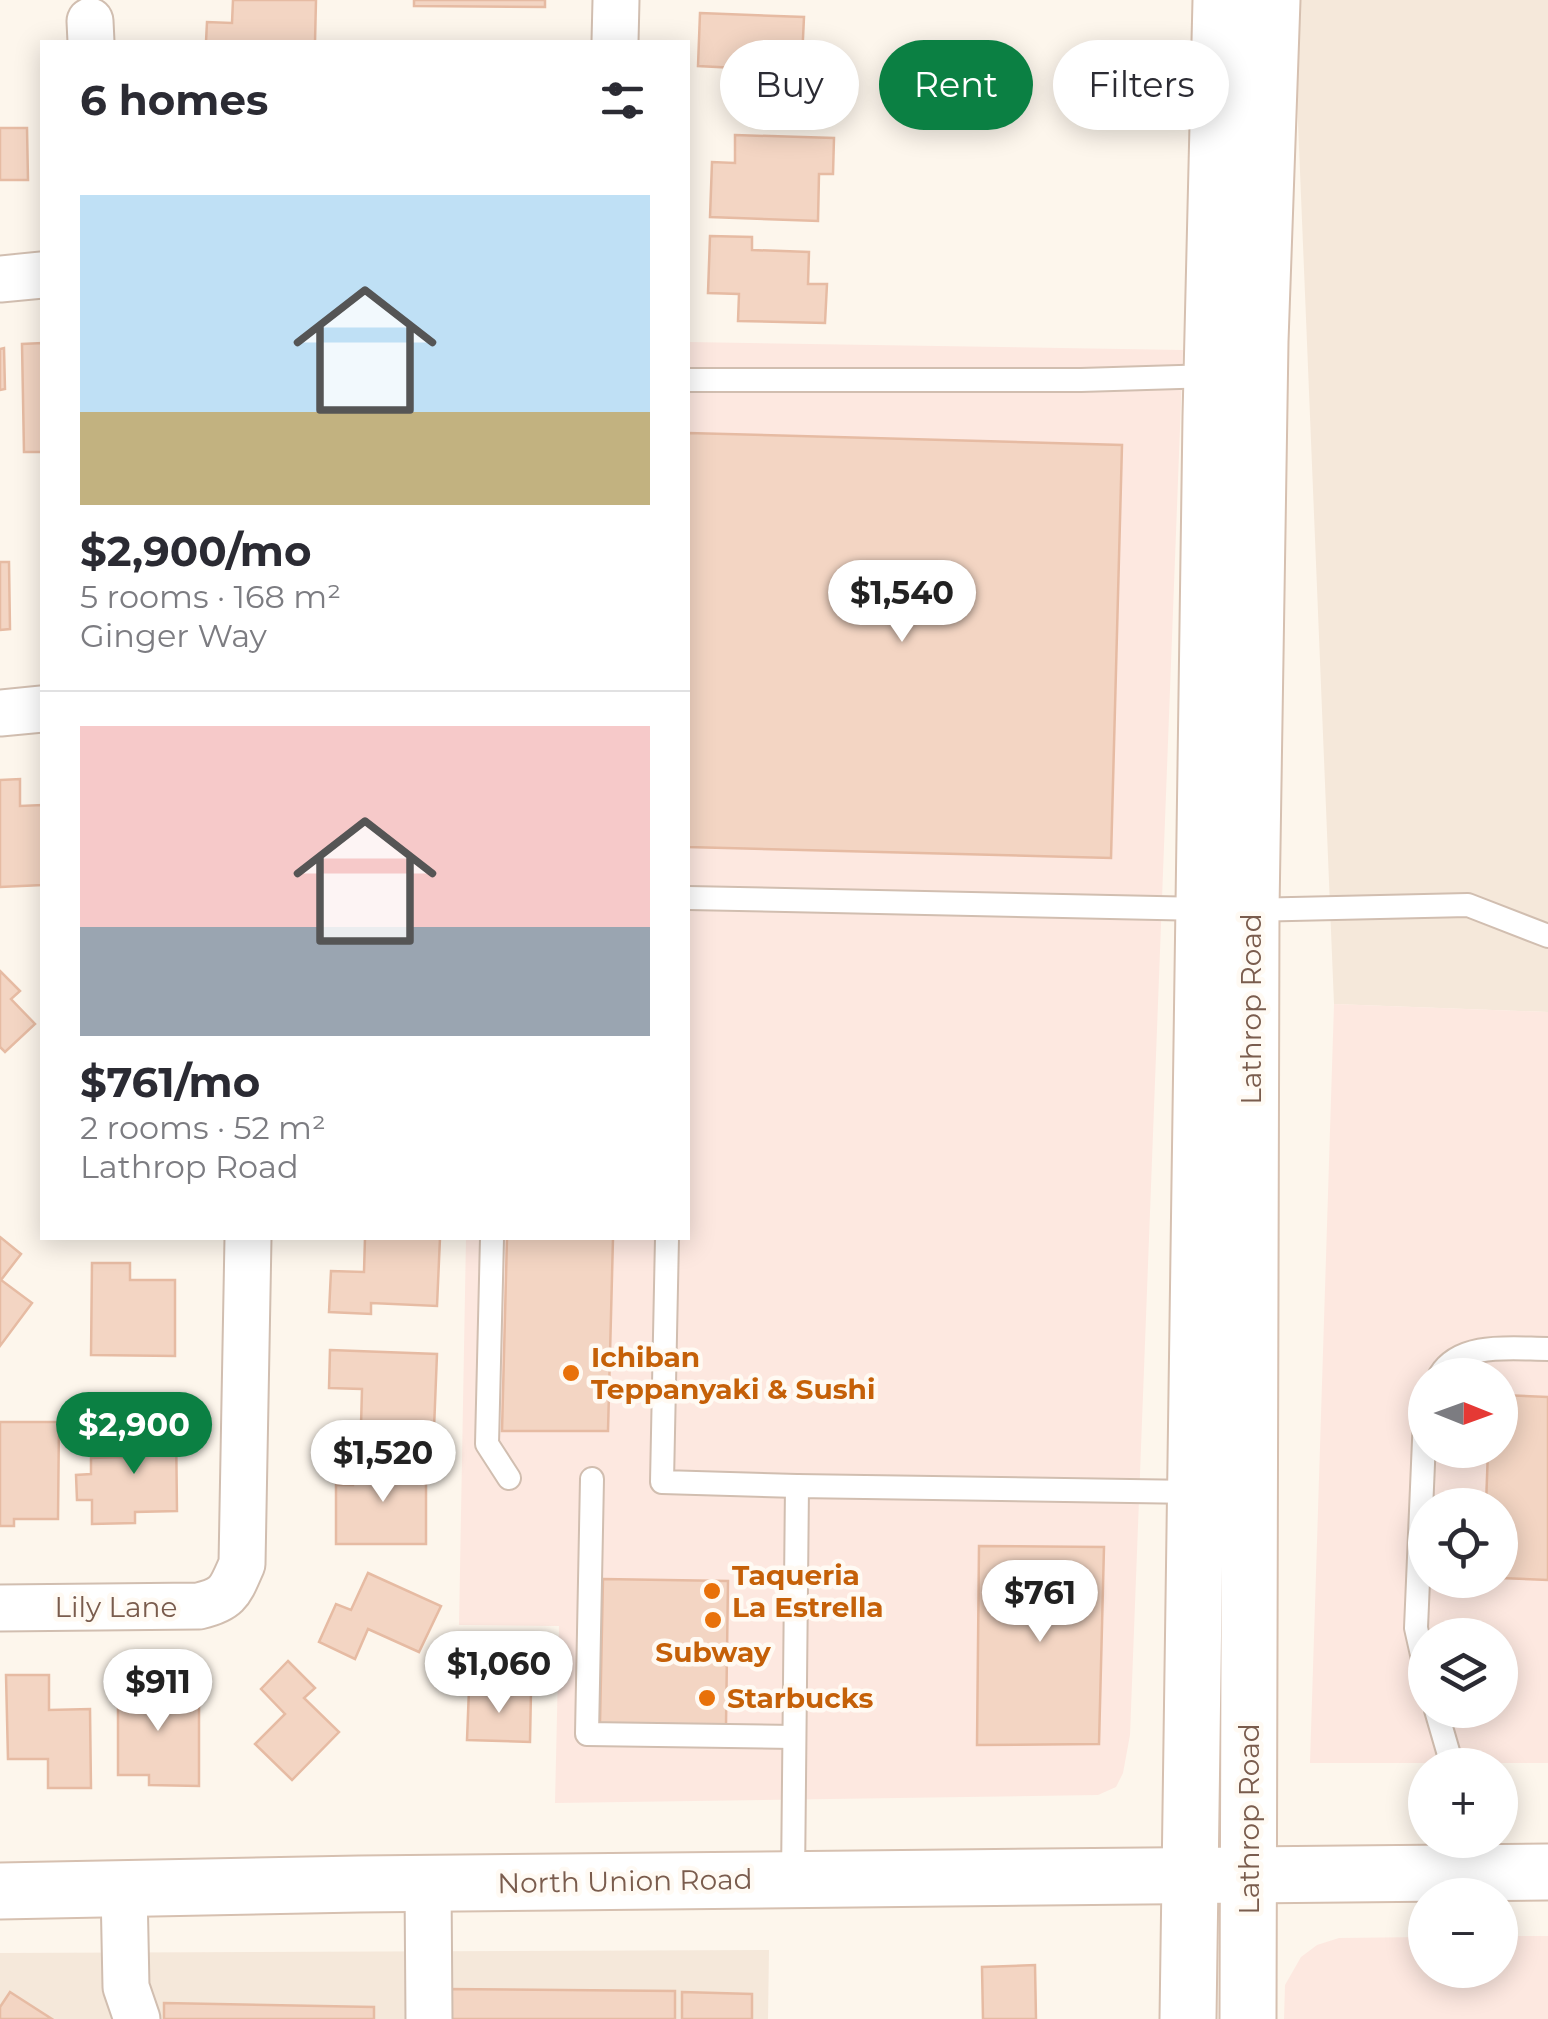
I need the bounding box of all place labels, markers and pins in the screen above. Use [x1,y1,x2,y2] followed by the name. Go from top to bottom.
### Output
[821,560,983,645] pin: $1,540
[591,1340,875,1406] place label: Ichiban Teppanyaki & Sushi
[560,1362,582,1384] marker: Ichiban Teppanyaki & Sushi
[53,1392,215,1477] pin: $2,900
[302,1420,464,1505] pin: $1,520
[732,1558,884,1624] place label: Taqueria La Estrella
[981,1560,1099,1645] pin: $761
[701,1580,723,1602] marker: Taqueria La Estrella
[702,1609,724,1631] marker: Subway
[418,1631,580,1716] pin: $1,060
[655,1635,771,1669] place label: Subway
[99,1649,217,1734] pin: $911
[727,1681,874,1715] place label: Starbucks
[696,1687,718,1709] marker: Starbucks

